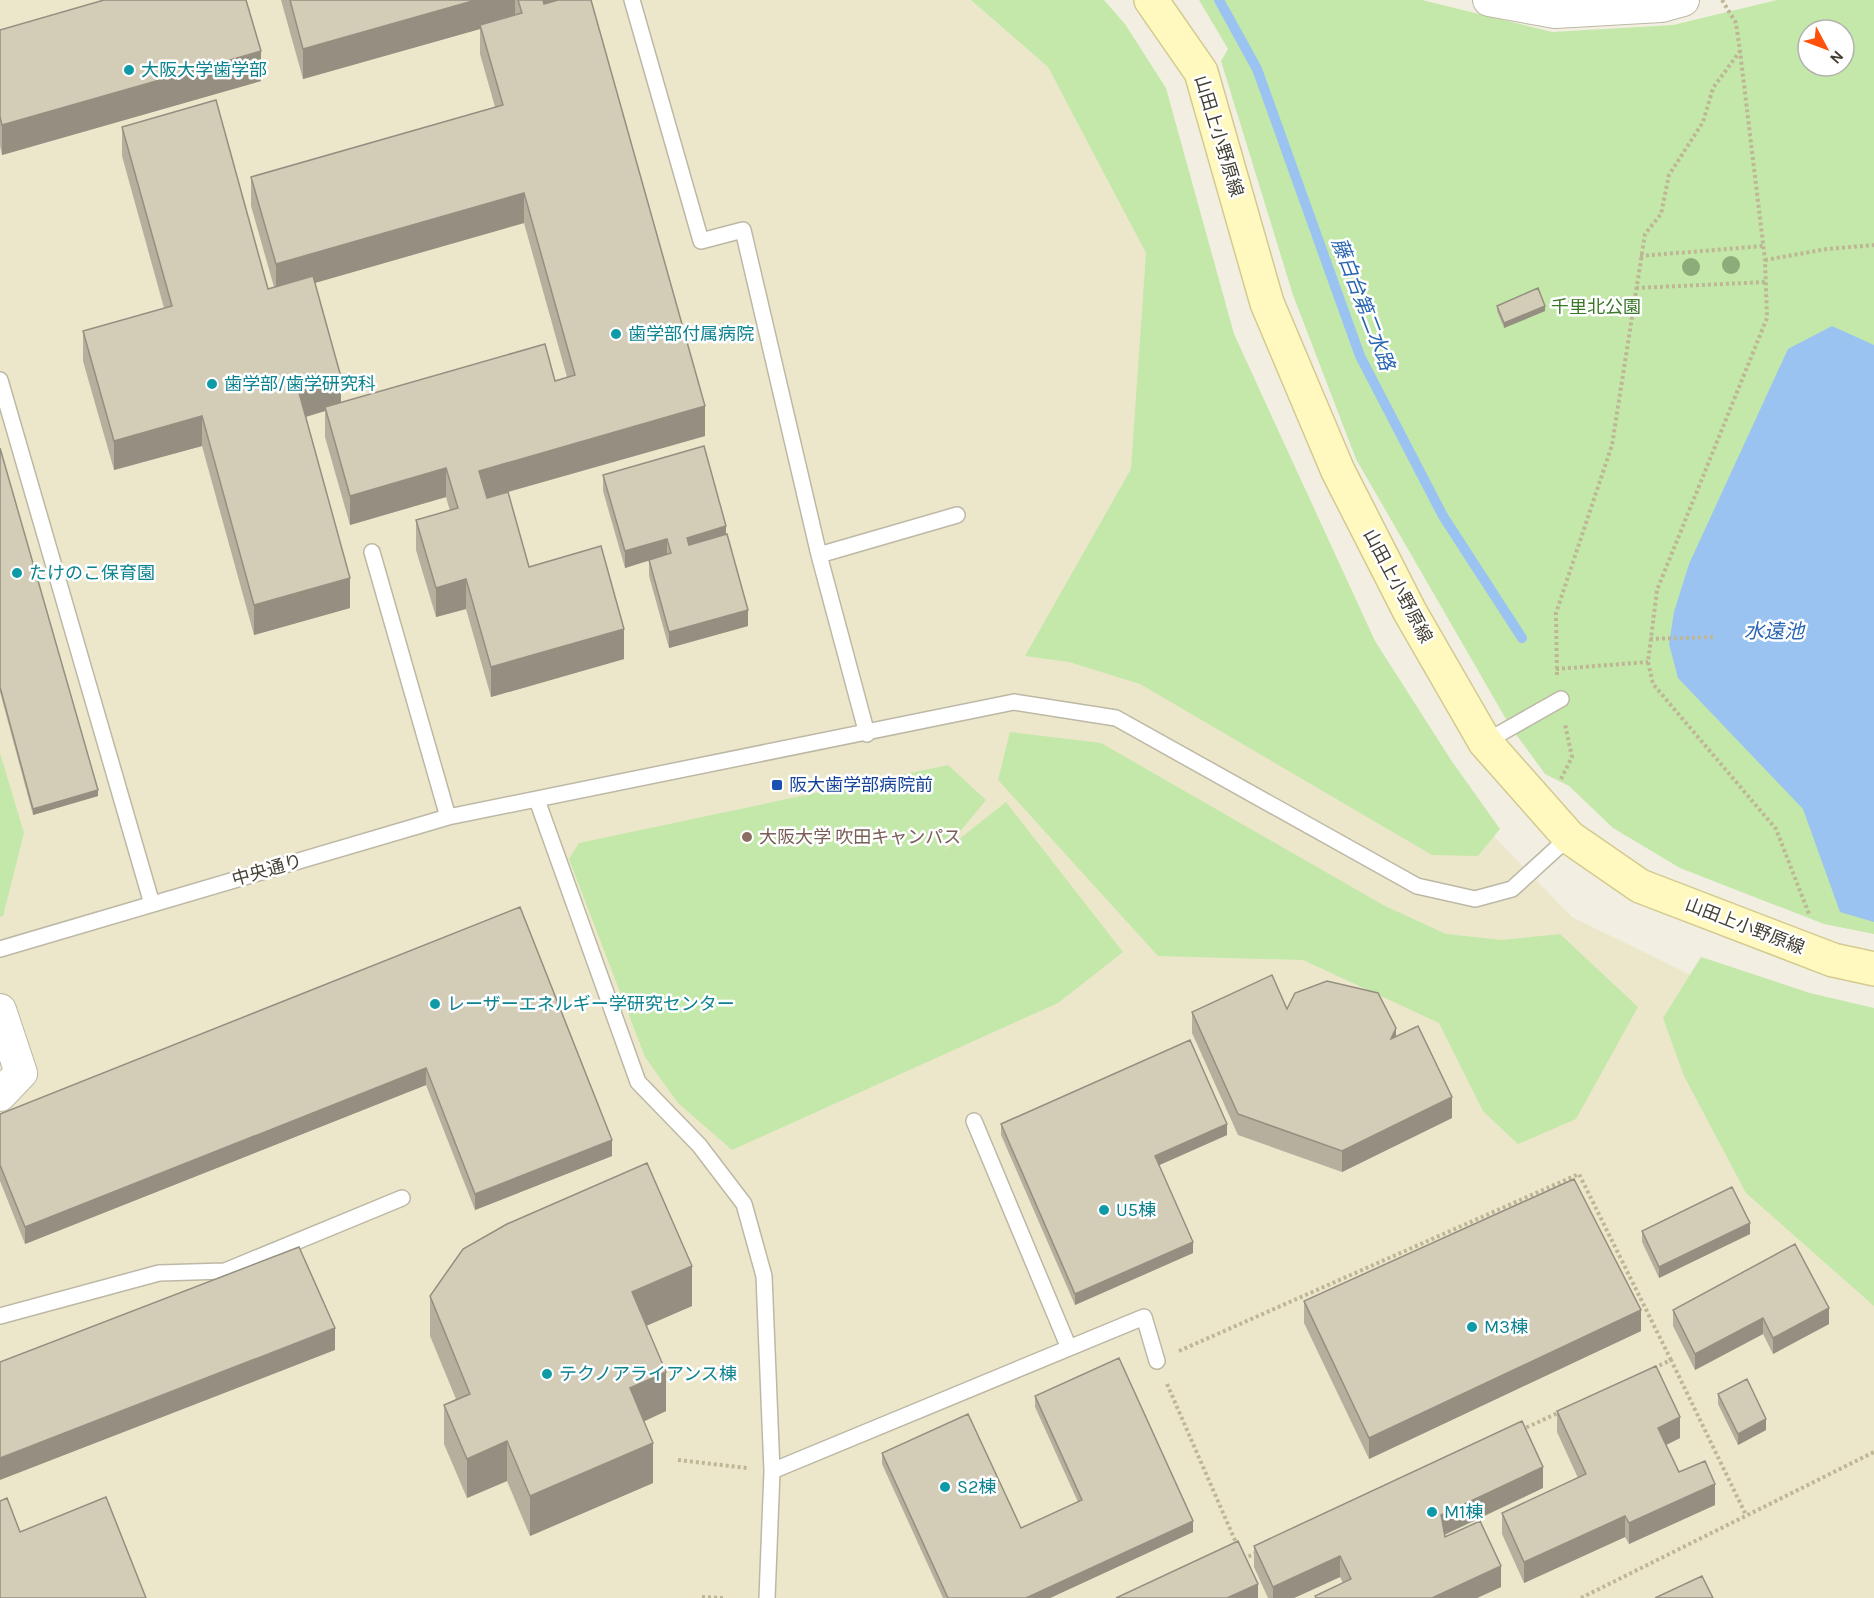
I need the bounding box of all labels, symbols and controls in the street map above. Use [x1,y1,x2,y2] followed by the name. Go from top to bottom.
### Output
[1796,18,1856,78] north arrow
[1826,47,1848,68] text: N
[141,59,267,81] place label: 大阪大学歯学部
[122,63,136,77] marker: 大阪大学歯学部
[1190,73,1248,199] street label: 山田上小野原線
[1327,235,1400,375] water label: 藤白台第二水路
[1551,296,1641,318] park label: 千里北公園
[628,323,754,345] place label: 歯学部付属病院
[609,327,623,341] marker: 歯学部付属病院
[224,373,376,395] place label: 歯学部/歯学研究科
[205,377,219,391] marker: 歯学部/歯学研究科
[1359,525,1437,647] street label: 山田上小野原線
[29,562,155,584] place label: たけのこ保育園
[10,566,24,580] marker: たけのこ保育園
[1744,620,1806,643] water label: 水遠池
[789,774,933,796] place label: 阪大歯学部病院前
[770,778,784,792] marker: 阪大歯学部病院前
[759,826,961,848] place label: 大阪大学 吹田キャンパス
[740,830,754,844] marker: 大阪大学 吹田キャンパス
[229,850,305,890] street label: 中央通り
[1682,893,1808,959] street label: 山田上小野原線
[447,993,735,1015] place label: レーザーエネルギー学研究センター
[428,997,442,1011] marker: レーザーエネルギー学研究センター
[1116,1199,1156,1221] place label: U5棟
[1097,1203,1111,1217] marker: U5棟
[1484,1316,1528,1338] place label: M3棟
[1465,1320,1479,1334] marker: M3棟
[559,1363,737,1385] place label: テクノアライアンス棟
[540,1367,554,1381] marker: テクノアライアンス棟
[957,1476,996,1498] place label: S2棟
[938,1480,952,1494] marker: S2棟
[1444,1501,1483,1523] place label: M1棟
[1425,1505,1439,1519] marker: M1棟

